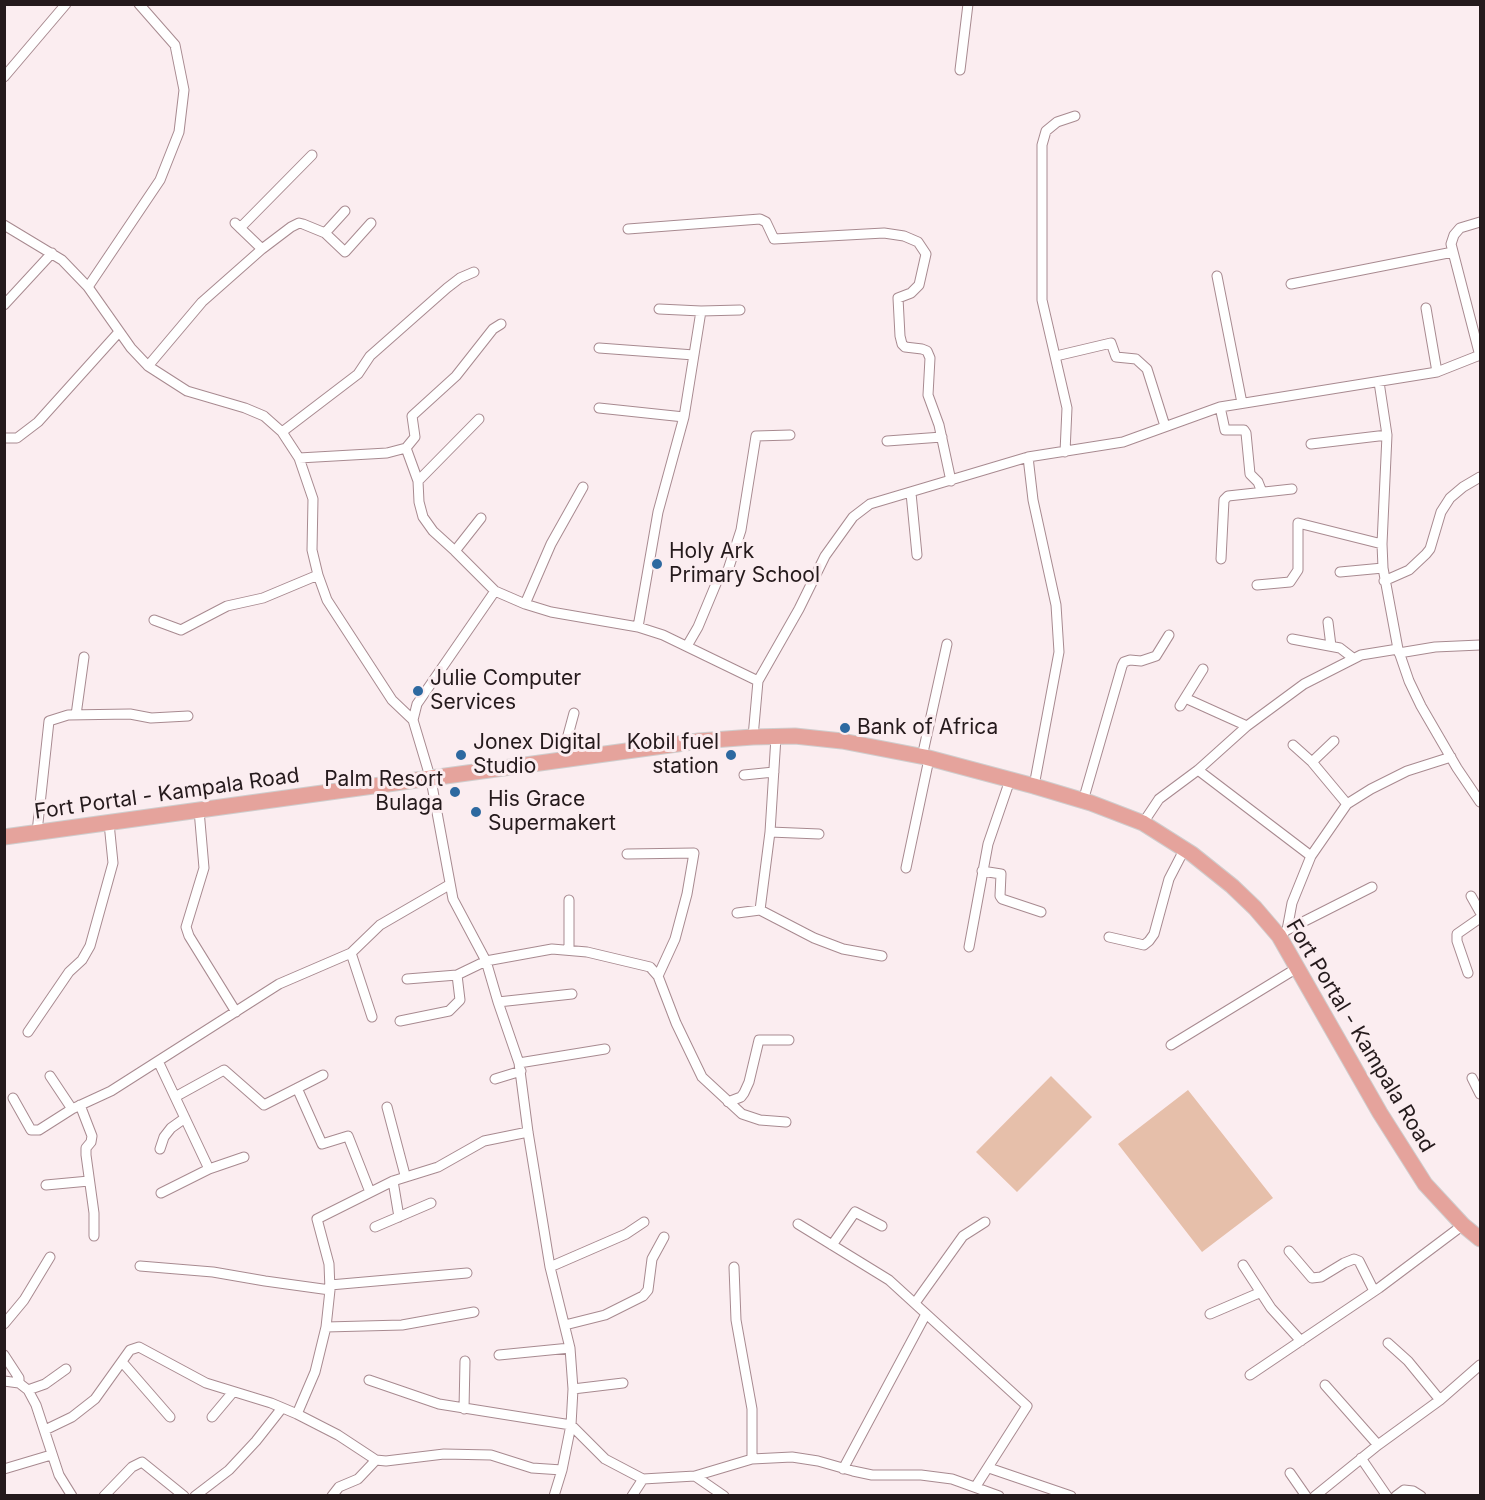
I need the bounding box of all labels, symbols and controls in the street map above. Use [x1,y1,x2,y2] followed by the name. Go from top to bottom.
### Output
[669,539,820,589] place label: Holy Ark Primary School
[650,557,664,571] marker: Holy Ark Primary School
[430,666,581,716] place label: Julie Computer Services
[411,684,425,698] marker: Julie Computer Services
[857,715,998,741] place label: Bank of Africa
[838,721,852,735] marker: Bank of Africa
[473,730,601,780] place label: Jonex Digital Studio
[627,730,719,780] place label: Kobil fuel station
[454,748,468,762] marker: Jonex Digital Studio
[724,748,738,762] marker: Kobil fuel station
[33,763,301,825] street label: Fort Portal - Kampala Road
[324,767,443,817] place label: Palm Resort Bulaga
[448,785,462,799] marker: Palm Resort Bulaga
[488,787,616,837] place label: His Grace Supermakert
[469,805,483,819] marker: His Grace Supermakert
[1280,915,1440,1157] street label: Fort Portal - Kampala Road

